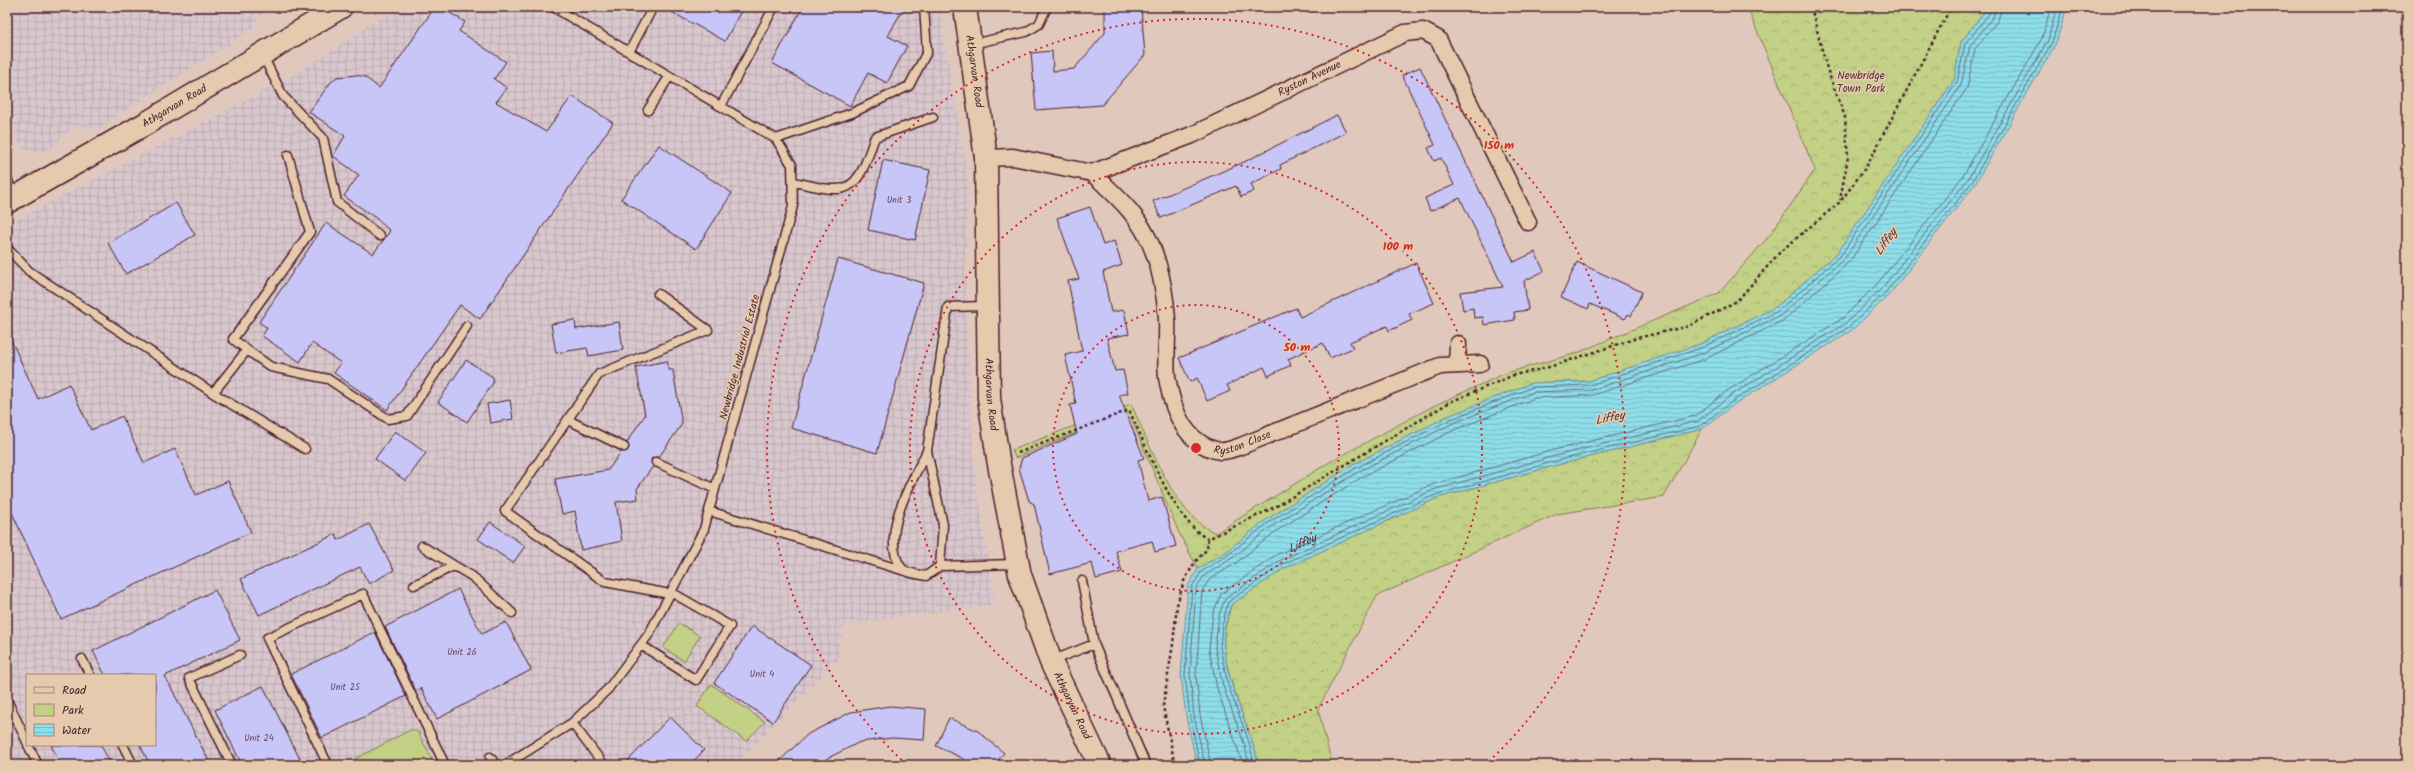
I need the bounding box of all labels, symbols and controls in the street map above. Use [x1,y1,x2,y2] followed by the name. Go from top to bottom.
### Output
[960,34,988,109] street label: Athgarvan Road
[1275,56,1344,102] street label: Ryston Avenue
[1837,67,1886,98] park label: Newbridge Town Park
[139,80,211,133] street label: Athgarvan Road
[1484,136,1514,155] text: 150 m
[887,193,911,208] house number: Unit 3
[1870,223,1904,260] water label: Liffey
[1383,237,1413,256] text: 100 m
[715,292,765,422] street label: Newbridge Industrial Estate
[1283,338,1311,357] text: 50 m
[980,358,1003,433] street label: Athgarvan Road
[1594,405,1629,430] water label: Liffey
[1212,426,1274,460] street label: Ryston Close
[1189,441,1203,455] centre of rings
[1285,528,1322,558] water label: Liffey
[447,645,477,660] house number: Unit 26
[750,667,774,682] house number: Unit 4
[1048,669,1096,743] street label: Athgarvan Road
[26,674,156,746] legend
[330,680,361,695] house number: Unit 25
[62,681,87,700] text: Road
[62,701,84,720] text: Park
[62,721,92,740] text: Water
[244,731,274,746] house number: Unit 24

